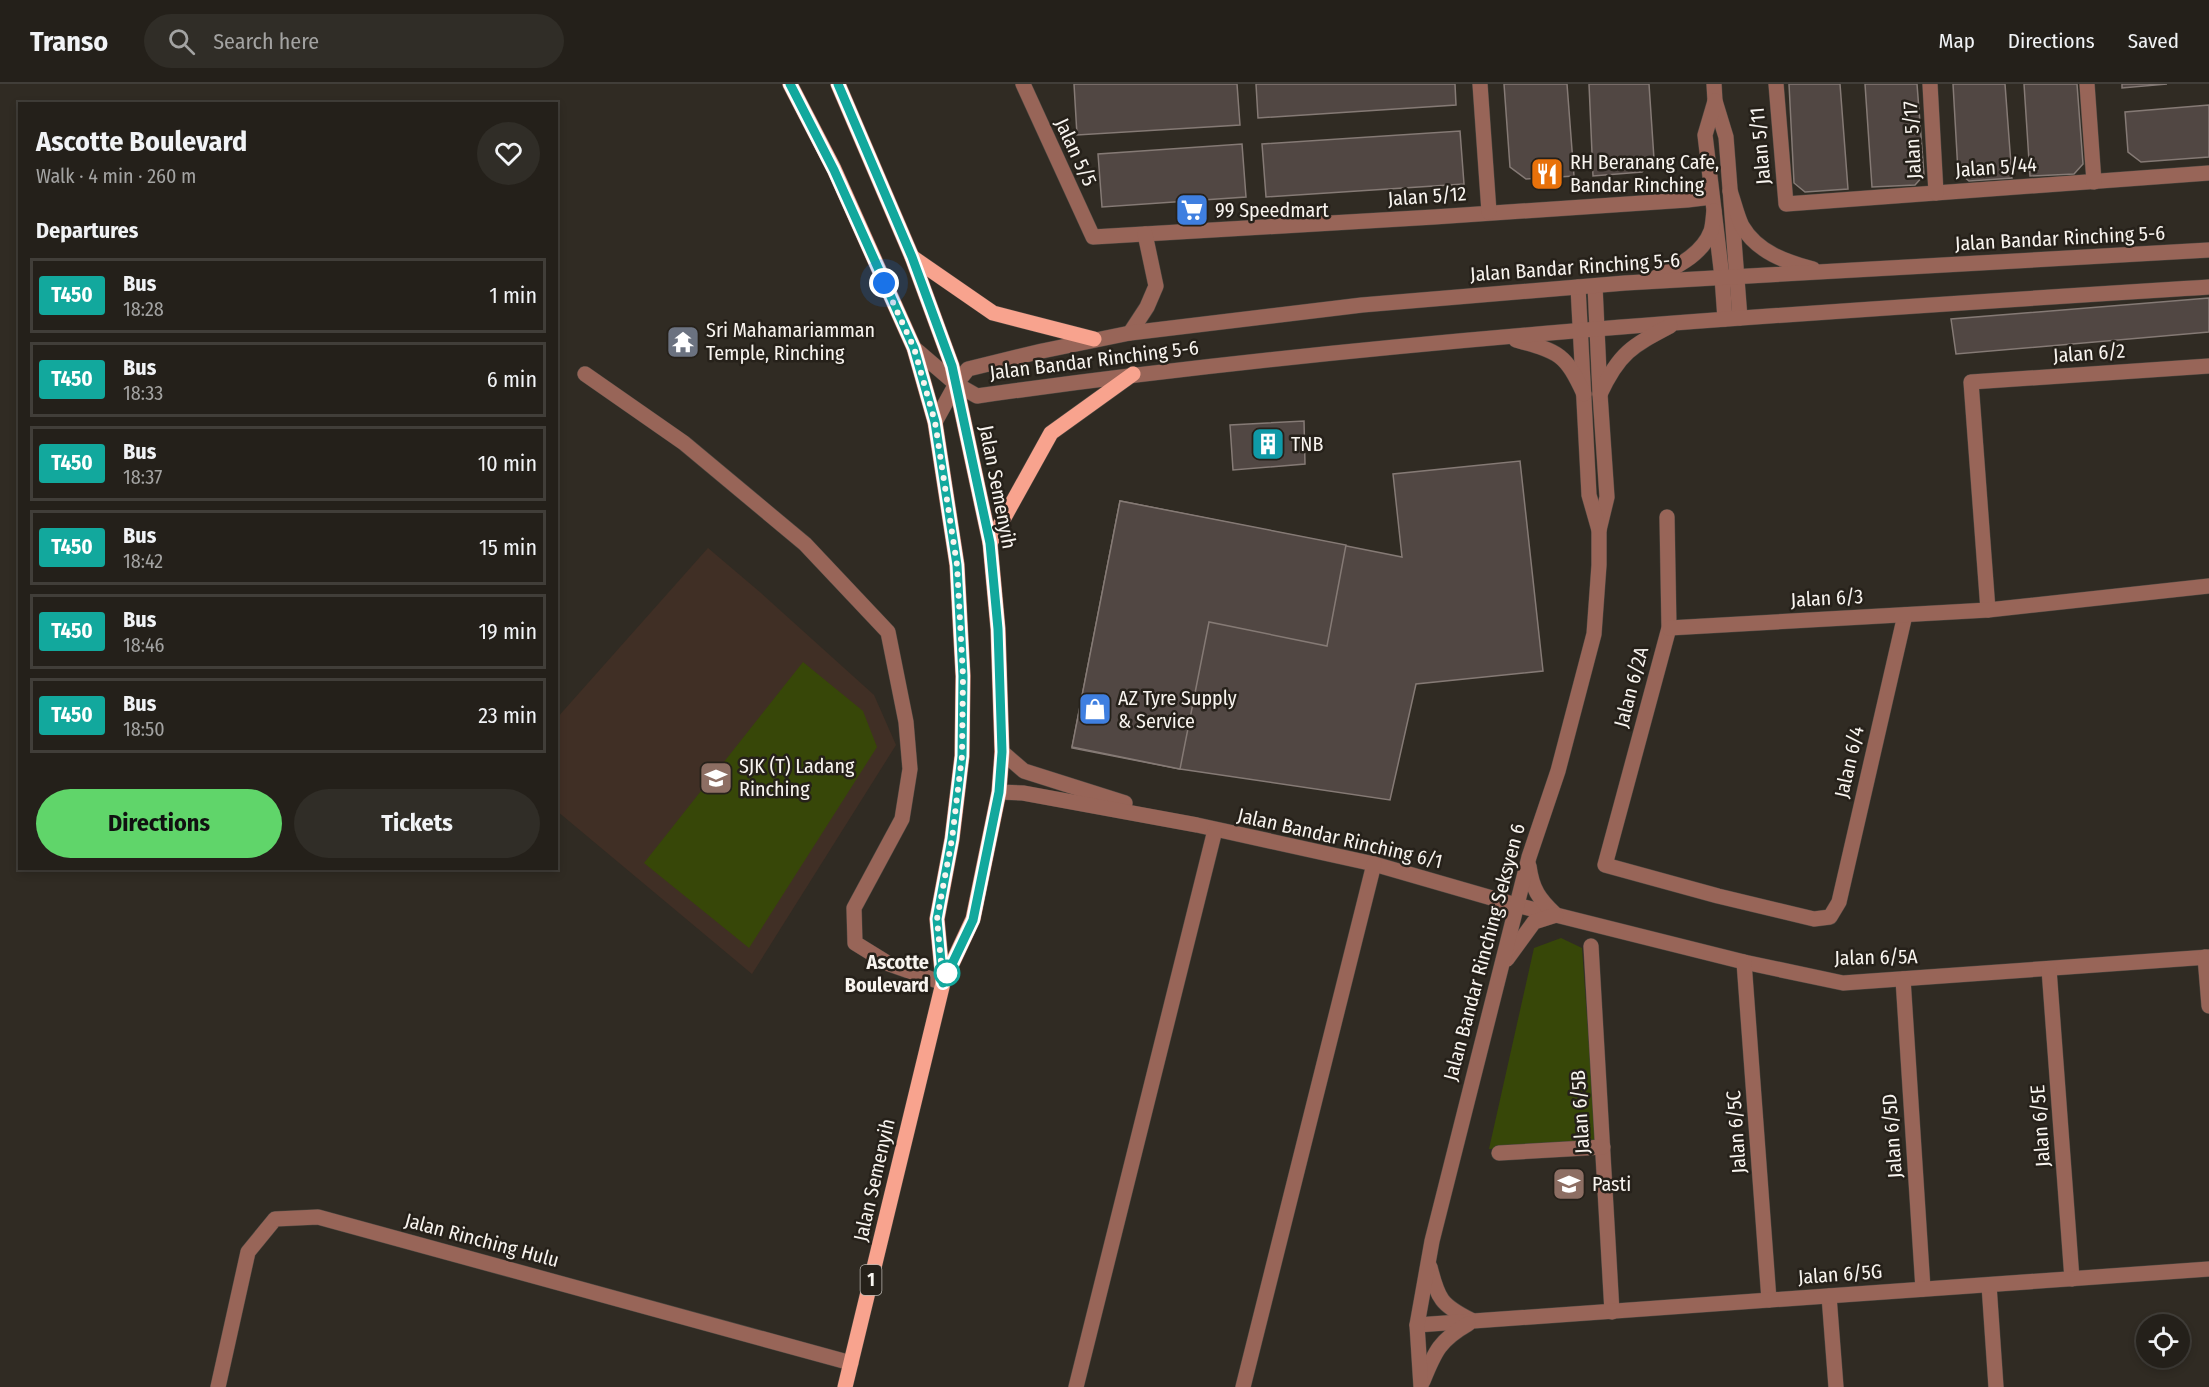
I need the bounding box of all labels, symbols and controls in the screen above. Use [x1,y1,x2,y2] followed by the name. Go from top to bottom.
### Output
[144,14,564,68] search box
[30,25,108,58] text: Transo
[165,25,198,58] icon: search
[213,28,319,55] text: Search here
[1938,28,1975,54] text: Map
[2008,28,2095,54] text: Directions
[2128,28,2179,54] text: Saved
[1898,100,1926,180] street label: Jalan 5/17
[1745,106,1775,186] street label: Jalan 5/11
[1050,114,1102,190] street label: Jalan 5/5
[477,122,540,185] button: heart
[36,125,247,158] text: Ascotte Boulevard
[1570,150,1719,197] place label: RH Beranang Cafe, Bandar Rinching
[1954,152,2038,182] street label: Jalan 5/44
[1529,156,1565,192] restaurant icon: RH Beranang Cafe, Bandar Rinching
[36,164,196,188] text: Walk · 4 min · 260 m
[1387,181,1467,211] street label: Jalan 5/12
[1174,192,1210,228] supermarket icon: 99 Speedmart
[1215,198,1329,222] place label: 99 Speedmart
[36,217,138,244] text: Departures
[1954,221,2166,255] street label: Jalan Bandar Rinching 5-6
[1469,248,1681,286] street label: Jalan Bandar Rinching 5-6
[869,268,899,298] your location
[123,270,156,297] text: Bus
[51,282,93,308] text: T450
[489,282,537,309] text: 1 min
[123,297,164,321] text: 18:28
[706,318,875,365] place label: Sri Mahamariamman Temple, Rinching
[665,324,701,360] temple icon: Sri Mahamariamman Temple, Rinching
[988,335,1200,385] street label: Jalan Bandar Rinching 5-6
[2052,338,2126,367] street label: Jalan 6/2
[123,354,156,381] text: Bus
[51,366,93,392] text: T450
[487,366,537,393] text: 6 min
[123,381,163,405] text: 18:33
[974,423,1022,551] street label: Jalan Semenyih
[1250,426,1286,462] building icon: TNB
[1291,432,1323,456] place label: TNB
[123,438,156,465] text: Bus
[51,450,93,476] text: T450
[478,450,537,477] text: 10 min
[123,465,162,489] text: 18:37
[123,522,156,549] text: Bus
[51,534,93,560] text: T450
[479,534,537,561] text: 15 min
[123,549,163,573] text: 18:42
[1790,584,1864,612] street label: Jalan 6/3
[123,606,156,633] text: Bus
[51,618,93,644] text: T450
[479,618,537,645] text: 19 min
[123,633,165,657] text: 18:46
[1609,643,1653,730] street label: Jalan 6/2A
[1118,686,1237,733] place label: AZ Tyre Supply & Service
[123,690,156,717] text: Bus
[1077,691,1113,727] shop icon: AZ Tyre Supply & Service
[51,702,93,728] text: T450
[478,702,537,729] text: 23 min
[123,717,165,741] text: 18:50
[1829,724,1869,800] street label: Jalan 6/4
[739,754,855,801] place label: SJK (T) Ladang Rinching
[698,760,734,796] school or university icon: SJK (T) Ladang Rinching
[36,789,282,858] button: Directions
[294,789,540,858] button: Tickets
[1235,803,1445,873] street label: Jalan Bandar Rinching 6/1
[1438,821,1530,1083] street label: Jalan Bandar Rinching Seksyen 6
[1834,944,1918,970] street label: Jalan 6/5A
[845,950,929,997] place label: Ascotte Boulevard
[934,960,960,986] marker: Ascotte Boulevard
[1566,1069,1594,1155] street label: Jalan 6/5B
[2025,1084,2055,1168] street label: Jalan 6/5E
[1721,1090,1751,1174] street label: Jalan 6/5C
[1877,1093,1907,1179] street label: Jalan 6/5D
[848,1116,900,1244] street label: Jalan Semenyih
[1551,1166,1587,1202] school or university icon: Pasti
[1592,1172,1631,1196] place label: Pasti
[402,1208,562,1272] street label: Jalan Rinching Hulu
[1797,1259,1883,1289] street label: Jalan 6/5G
[860,1265,882,1295] road number: 1
[2136,1314,2190,1368] map controls
[2136,1314,2190,1368] button: locate

